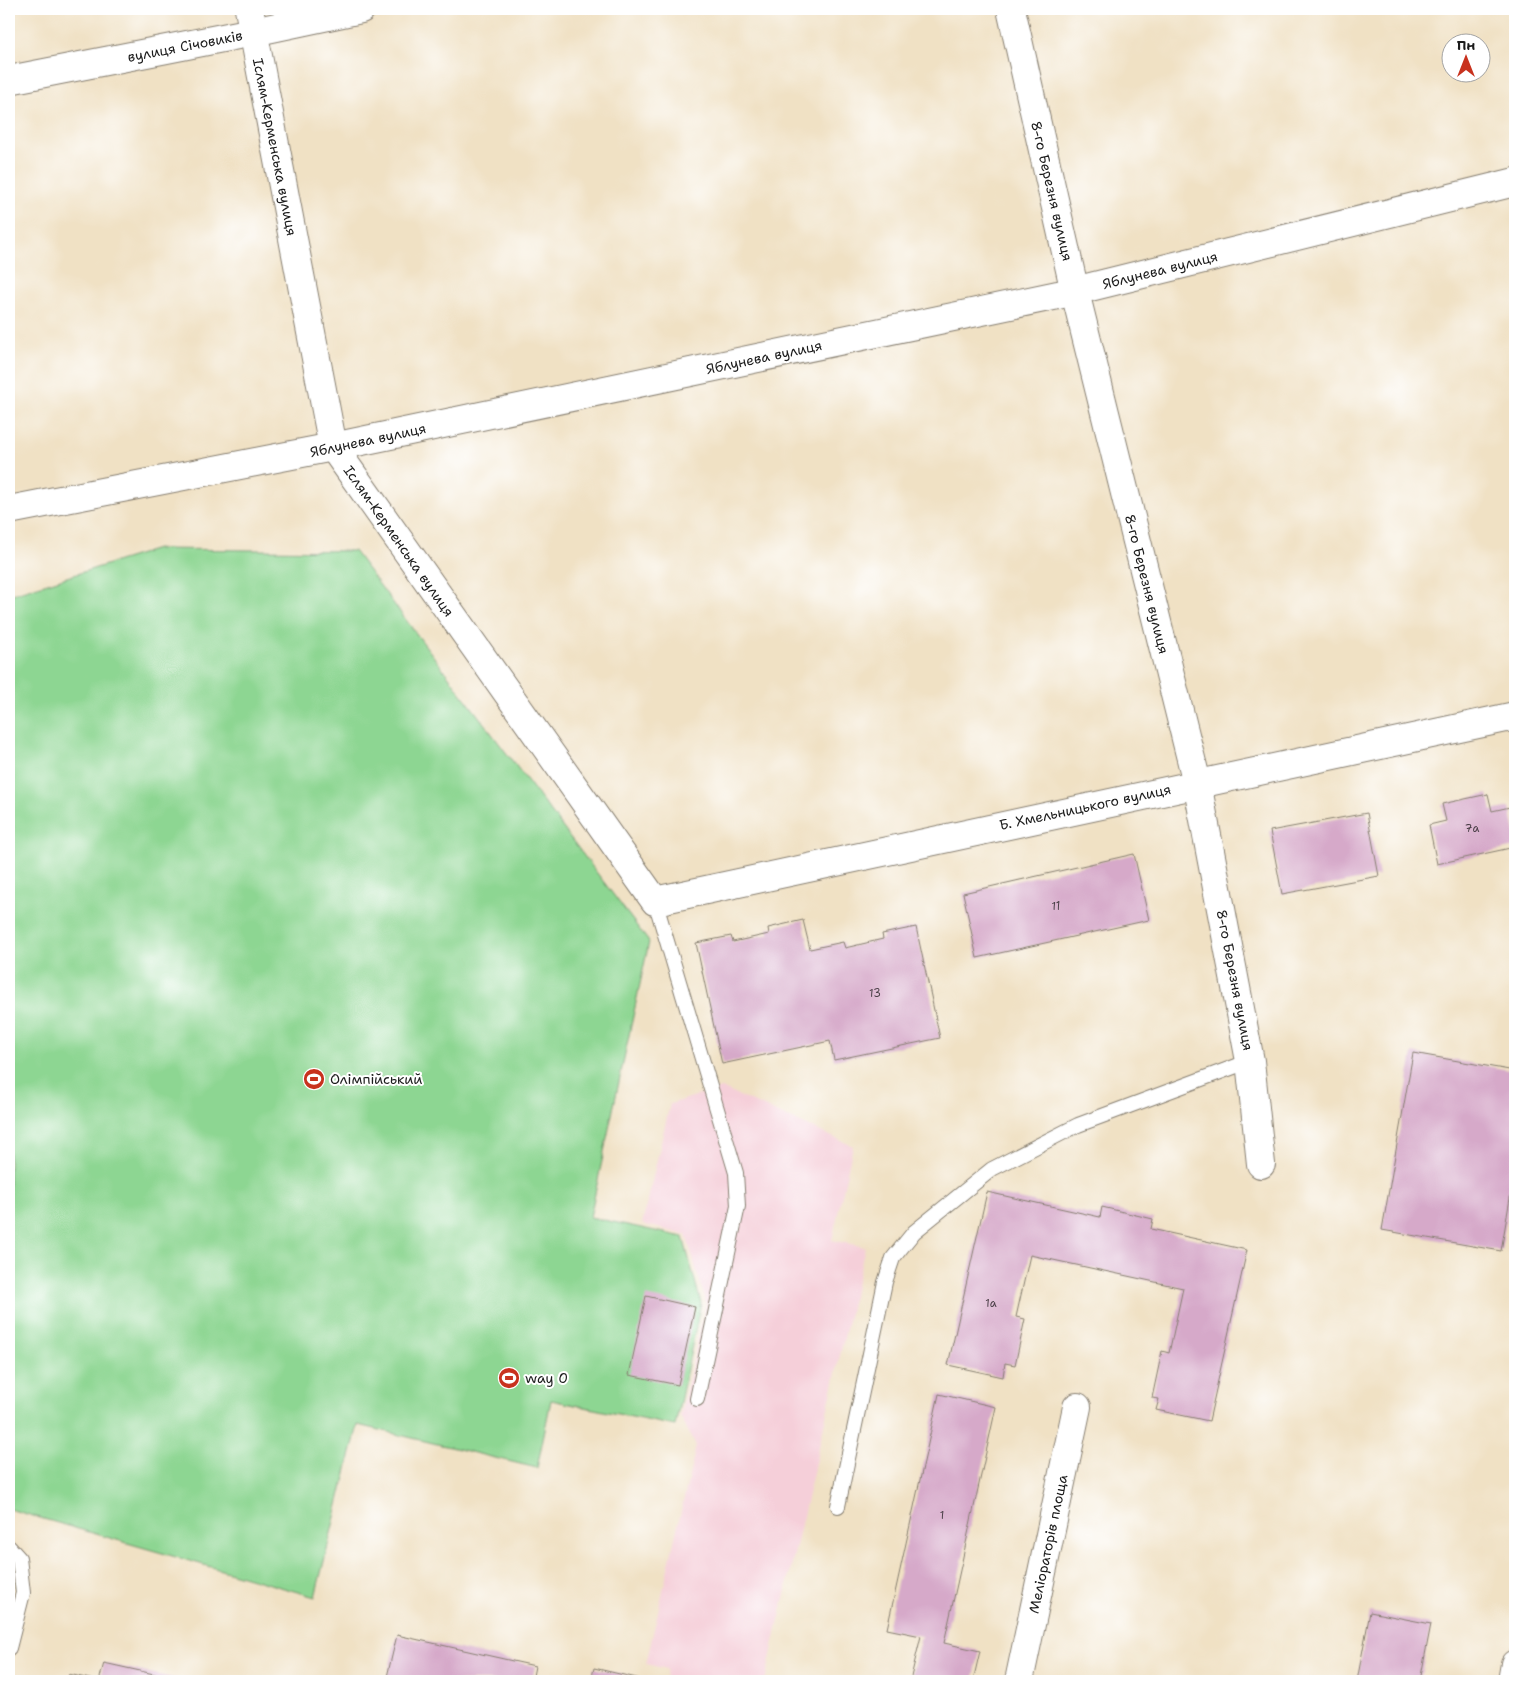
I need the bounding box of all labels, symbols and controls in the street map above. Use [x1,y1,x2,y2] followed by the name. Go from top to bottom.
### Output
[126,26,244,66] street label: вулиця Січовиків
[1442,32,1492,82] north arrow
[1457,36,1475,54] text: Пн
[249,57,301,237] street label: Іслям-Керменська вулиця
[1027,119,1077,263] street label: 8-го Березня вулиця
[1100,247,1220,293] street label: Яблунева вулиця
[704,336,824,378] street label: Яблунева вулиця
[308,419,428,461] street label: Яблунева вулиця
[340,462,458,620] street label: Іслям-Керменська вулиця
[1121,512,1173,656] street label: 8-го Березня вулиця
[997,780,1173,834] street label: Б. Хмельницького вулиця
[1465,821,1479,836] house number: 7а
[1052,899,1060,914] house number: 11
[1213,908,1257,1052] street label: 8-го Березня вулиця
[869,986,881,1001] house number: 13
[302,1067,326,1091] sports icon: Олімпійський
[330,1070,422,1088] place label: Олімпійський
[985,1296,997,1311] house number: 1а
[497,1366,521,1390] sports icon: way 0
[525,1369,568,1387] place label: way 0
[1024,1473,1072,1615] street label: Меліораторів площа
[940,1508,944,1523] house number: 1

